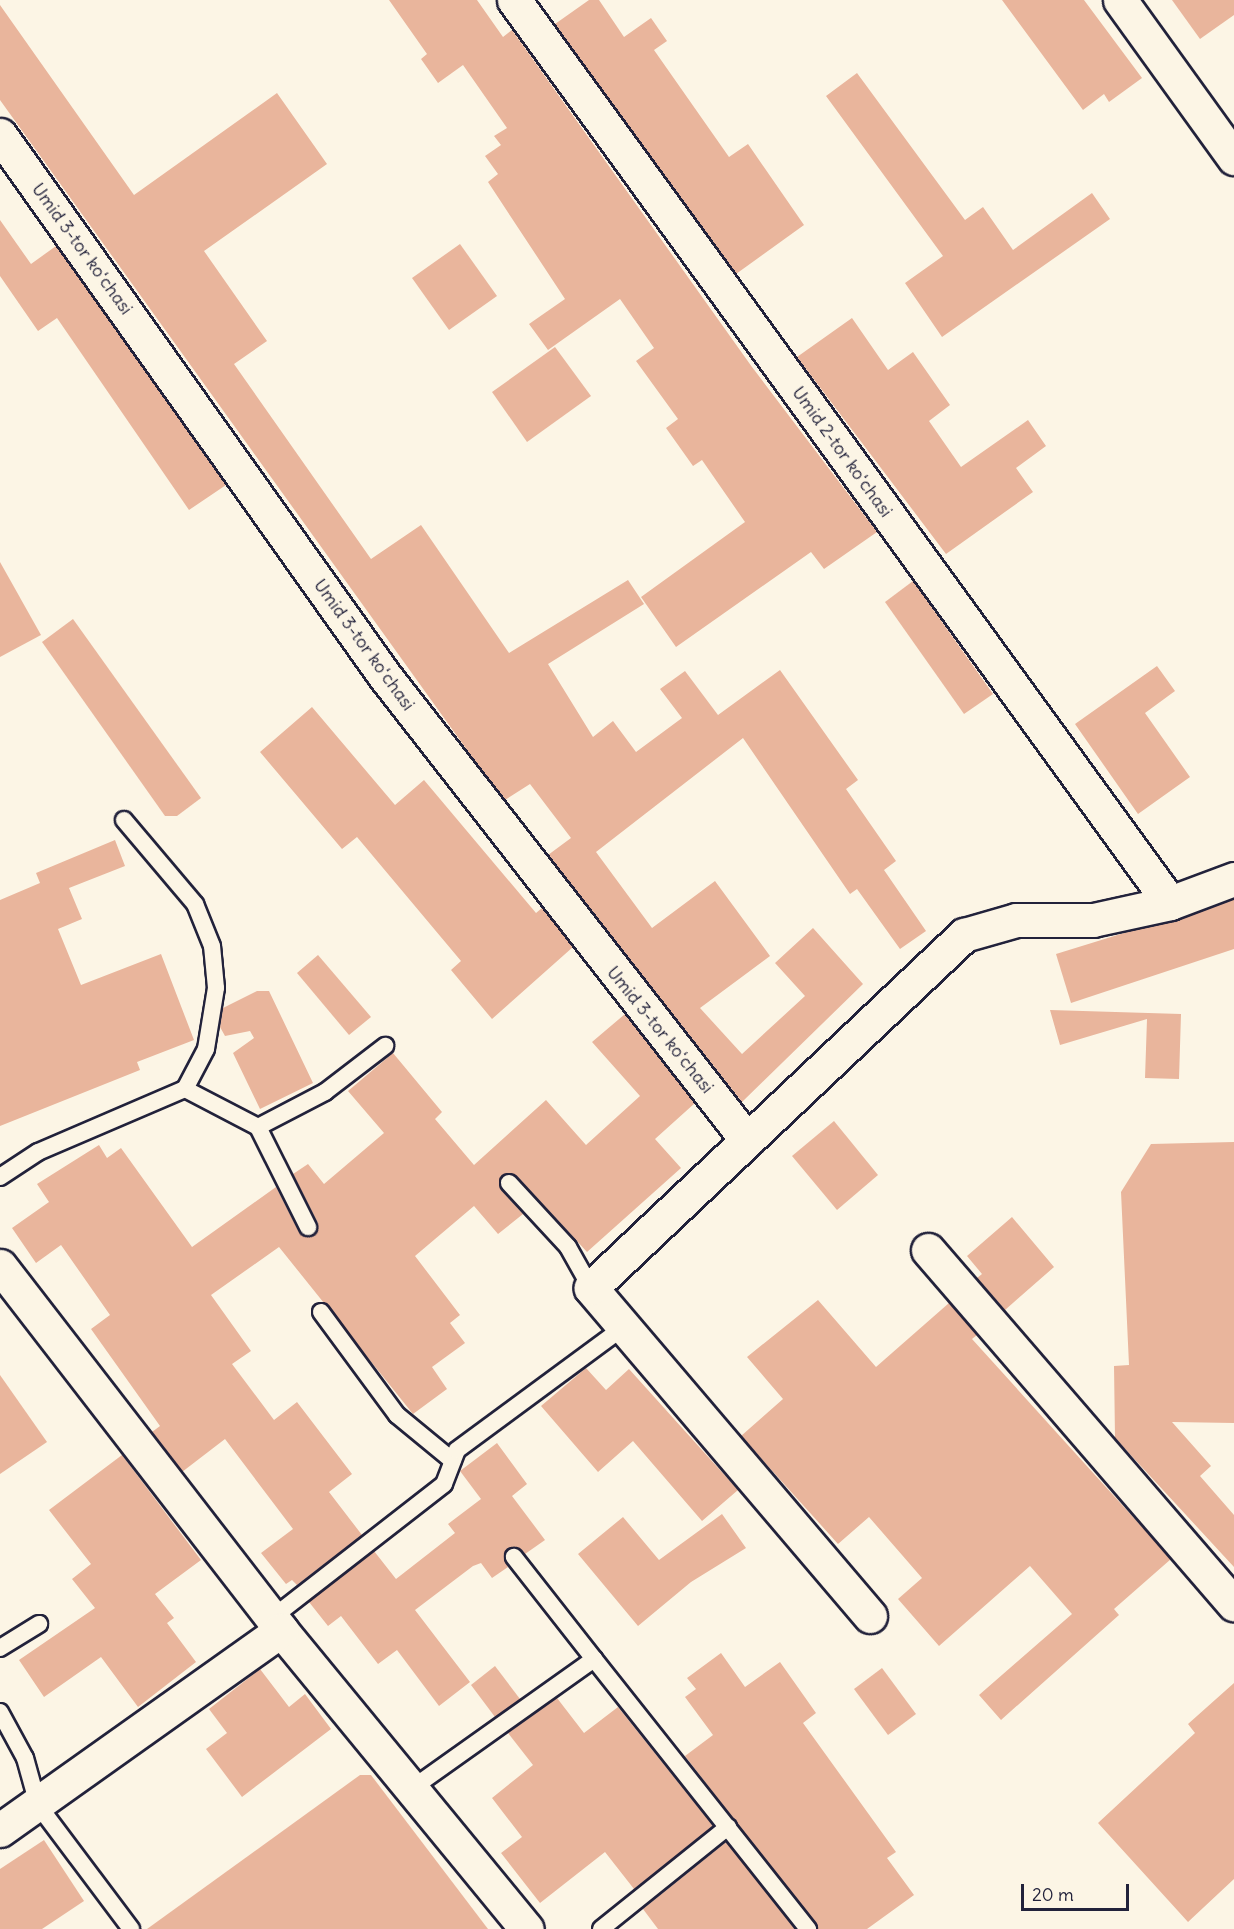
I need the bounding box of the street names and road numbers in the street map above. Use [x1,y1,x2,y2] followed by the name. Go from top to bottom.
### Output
[27,179,137,319] street label: Umid 3-tor koʻchasi
[787,382,897,522] street label: Umid 2-tor koʻchasi
[309,575,419,715] street label: Umid 3-tor koʻchasi
[602,962,718,1098] street label: Umid 3-tor koʻchasi

